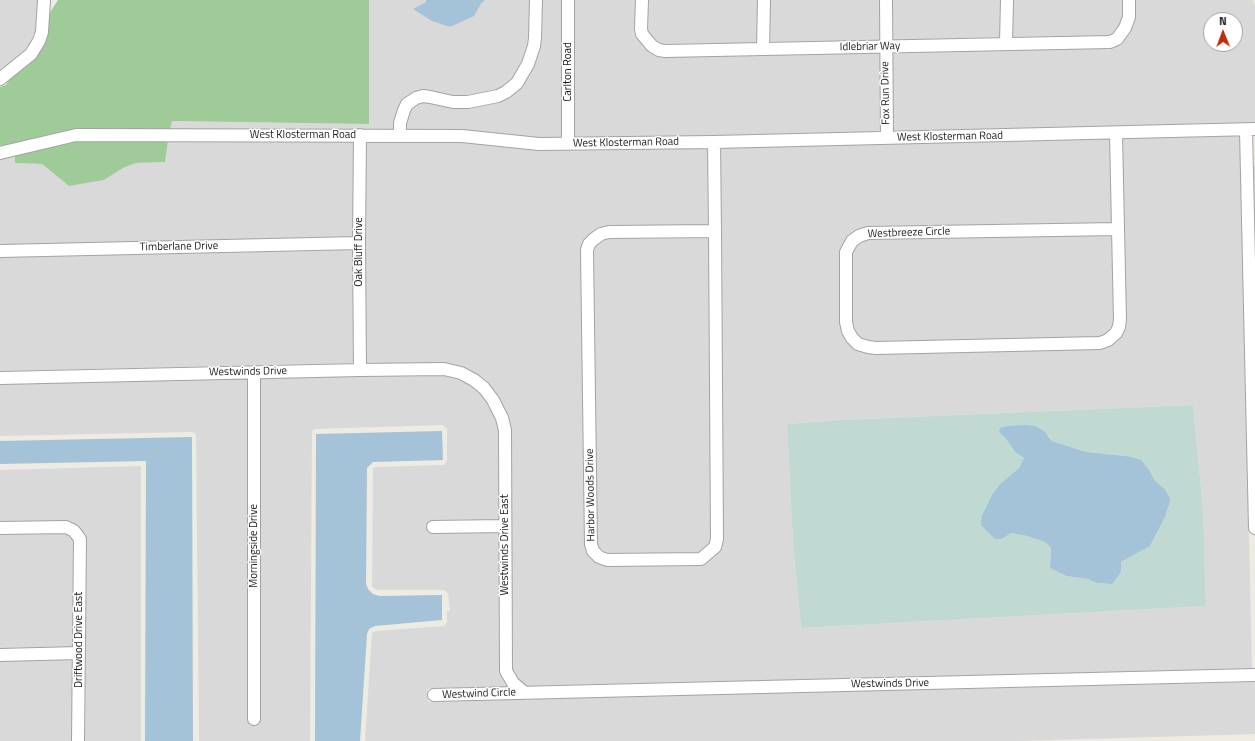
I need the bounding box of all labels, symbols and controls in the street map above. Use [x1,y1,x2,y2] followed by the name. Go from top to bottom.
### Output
[1203,12,1243,52] north arrow
[1219,13,1227,29] text: N
[840,40,900,54] street label: Idlebriar Way
[561,42,575,102] street label: Carlton Road
[879,61,893,125] street label: Fox Run Drive
[250,128,356,142] street label: West Klosterman Road
[897,129,1003,145] street label: West Klosterman Road
[573,135,679,151] street label: West Klosterman Road
[352,217,366,287] street label: Oak Bluff Drive
[868,225,950,241] street label: Westbreeze Circle
[140,240,218,254] street label: Timberlane Drive
[209,365,287,379] street label: Westwinds Drive
[584,448,598,542] street label: Harbor Woods Drive
[498,494,512,596] street label: Westwinds Drive East
[247,504,261,588] street label: Morningside Drive
[72,592,86,688] street label: Driftwood Drive East
[851,677,929,691] street label: Westwinds Drive
[442,686,516,702] street label: Westwind Circle

